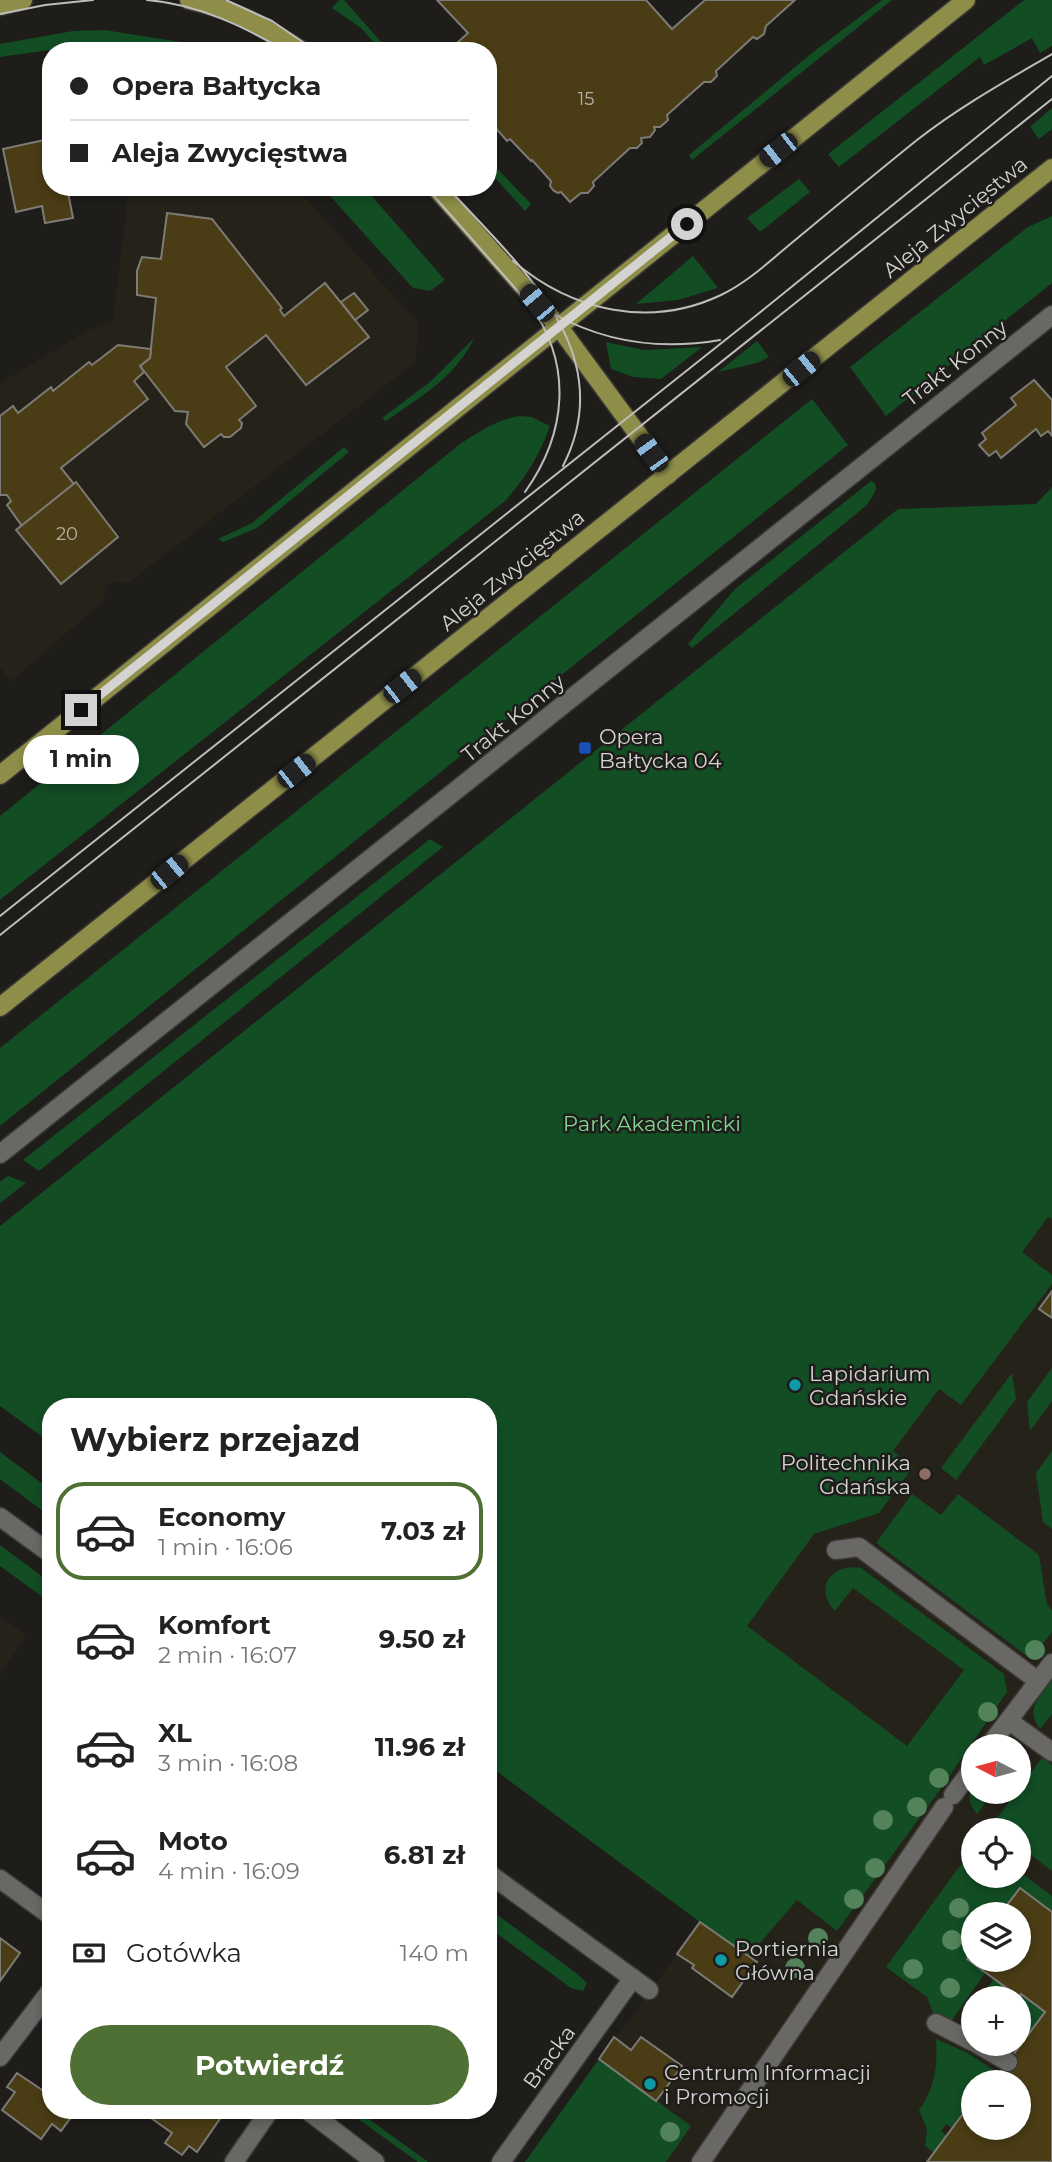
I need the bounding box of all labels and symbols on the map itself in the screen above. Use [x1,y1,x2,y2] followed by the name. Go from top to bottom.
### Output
[578,88,594,110] house number: 15
[755,129,802,171] car
[878,151,1032,283] street label: Aleja Zwycięstwa
[671,208,703,240] route start
[516,280,559,326] car
[898,314,1013,411] street label: Trakt Konny
[779,348,824,390] car
[631,430,672,476] car
[435,504,589,636] street label: Aleja Zwycięstwa
[56,523,78,545] house number: 20
[379,665,426,707] car
[456,668,570,767] street label: Trakt Konny
[65,694,97,726] route end
[599,724,722,773] place label: Opera Bałtycka 04
[23,734,139,784] callout: 1 min
[577,740,593,756] marker: Opera Bałtycka 04
[273,750,320,792] car
[147,851,192,893] car
[563,1111,741,1136] park label: Park Akademicki
[809,1361,931,1410] place label: Lapidarium Gdańskie
[787,1377,803,1393] marker: Lapidarium Gdańskie
[781,1450,911,1499] place label: Politechnika Gdańska
[917,1466,933,1482] marker: Politechnika Gdańska
[961,1734,1031,1804] north arrow
[735,1936,839,1985] place label: Portiernia Główna
[713,1952,729,1968] marker: Portiernia Główna
[518,2020,580,2094] street label: Bracka
[664,2060,871,2109] place label: Centrum Informacji i Promocji
[642,2076,658,2092] marker: Centrum Informacji i Promocji

